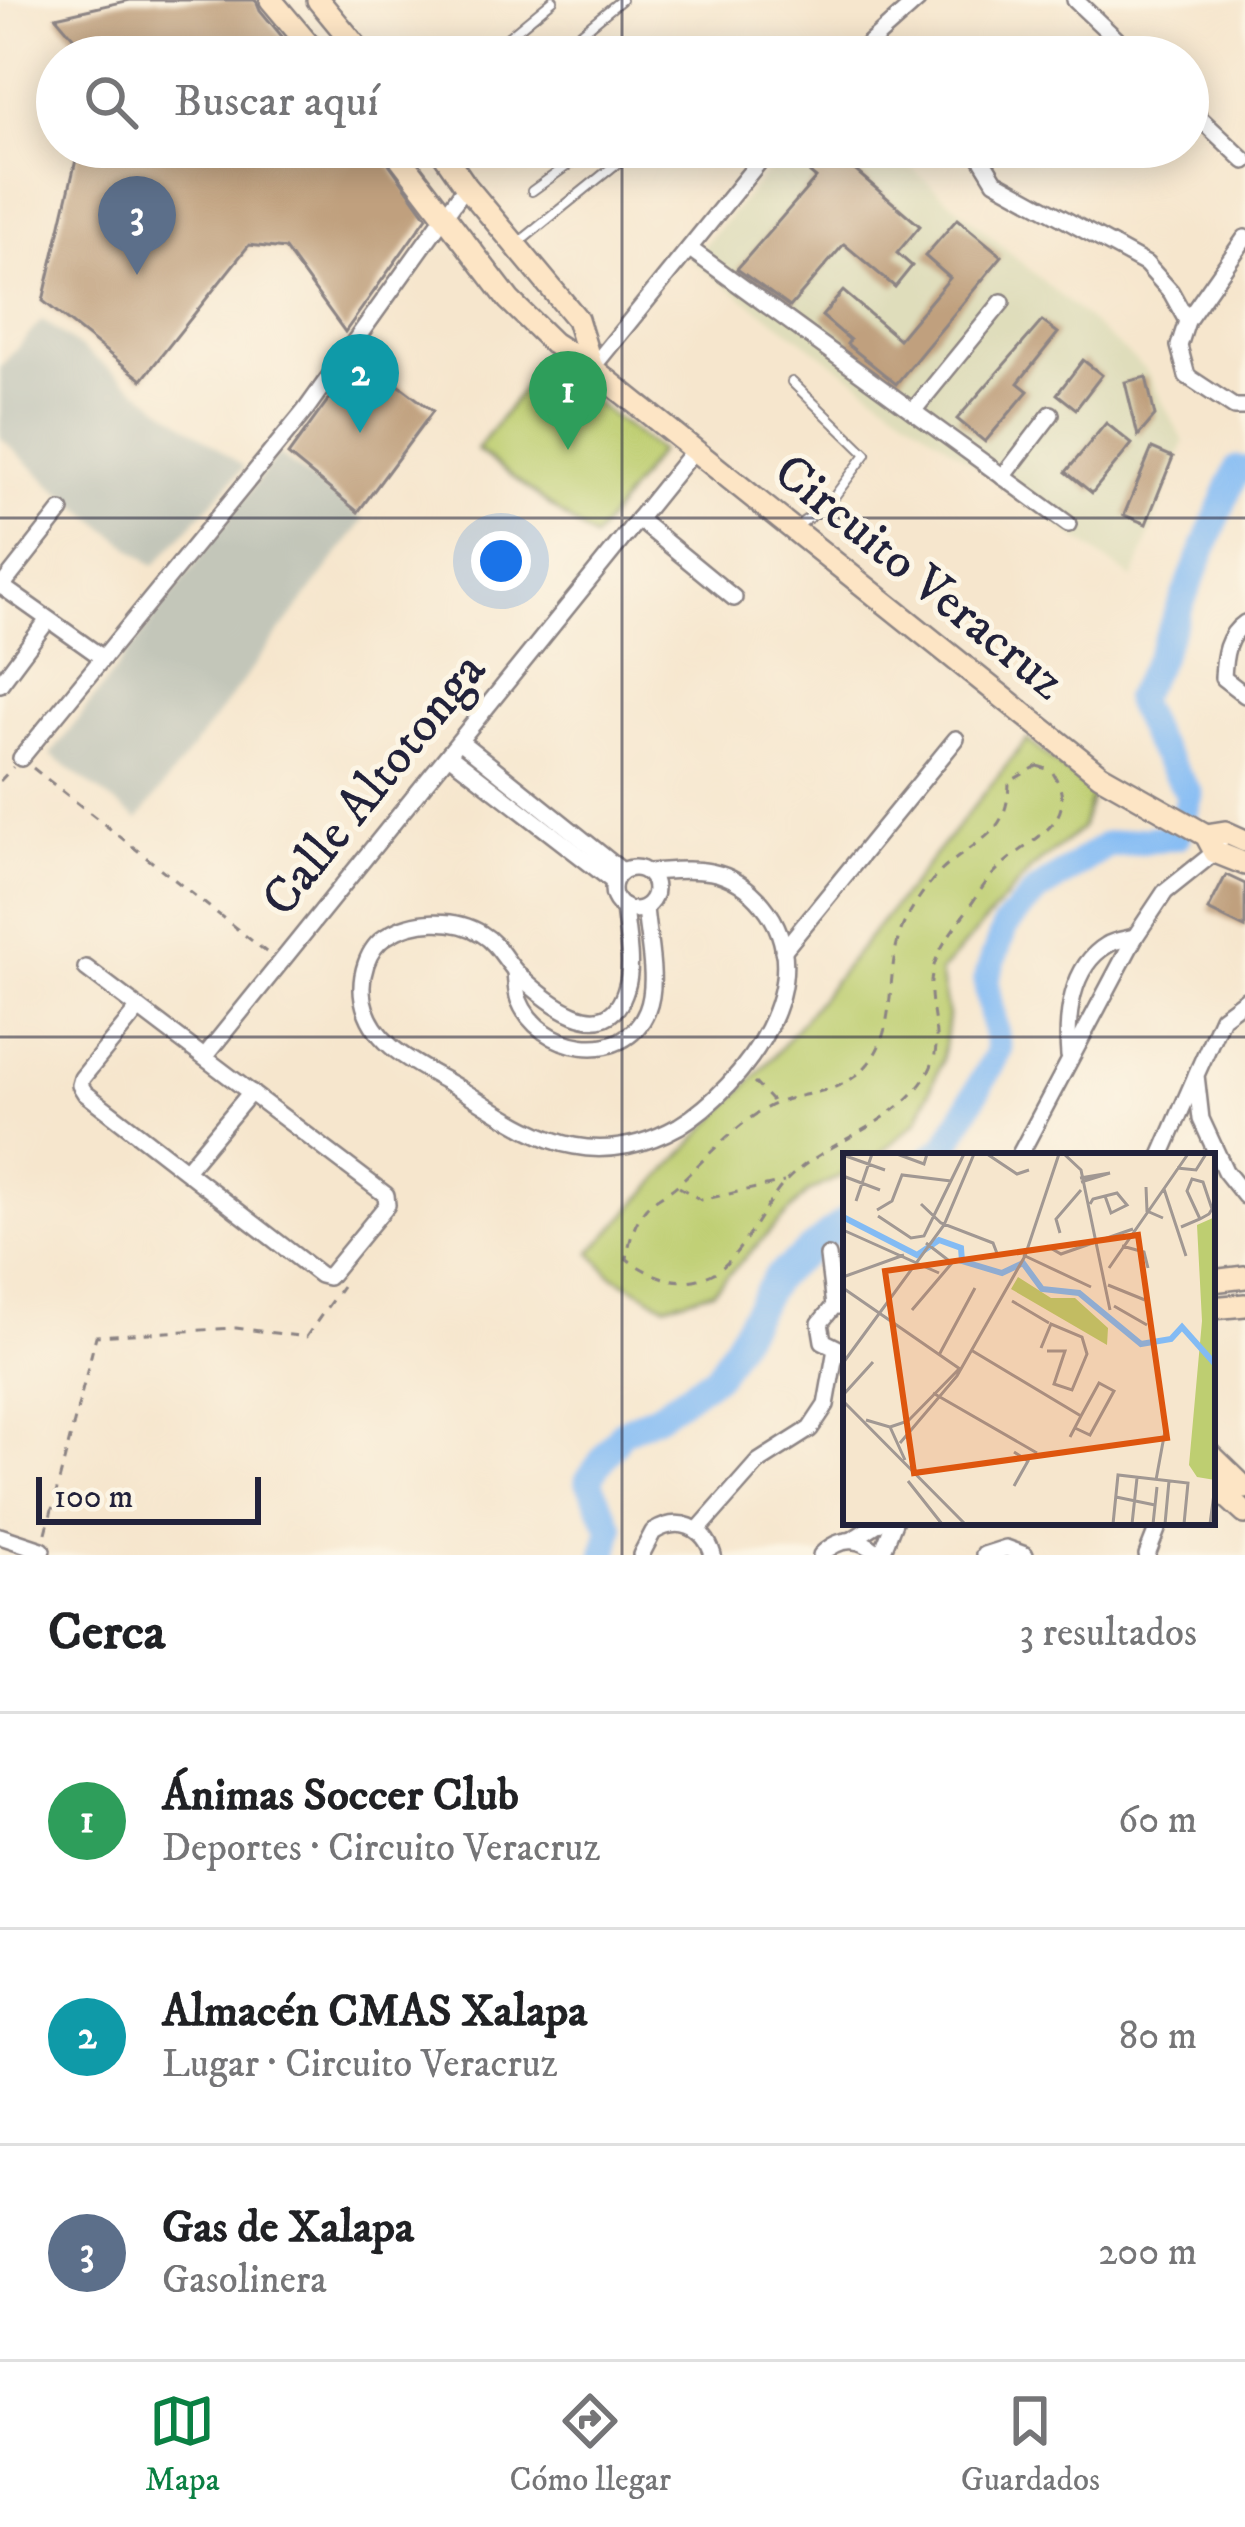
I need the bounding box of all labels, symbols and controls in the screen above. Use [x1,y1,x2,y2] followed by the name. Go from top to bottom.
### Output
[36,36,1209,168] search box
[78,69,144,135] icon: search
[174,74,379,130] text: Buscar aquí
[98,176,176,275] pin: 3
[321,334,399,433] pin: 2
[529,351,607,450] pin: 1
[761,440,1078,714] street label: Circuito Veracruz
[471,531,531,591] your location
[248,640,500,930] street label: Calle Altotonga
[843,1153,1215,1525] inset map
[36,1471,261,1524] scale bar
[54,1477,133,1518] text: 100 m
[48,1601,165,1665] text: Cerca
[1020,1609,1197,1658] text: 3 resultados
[162,1768,519,1824] text: Ánimas Soccer Club
[80,1796,94,1845] text: 1
[1118,1796,1197,1845] text: 60 m
[162,1824,600,1873] text: Deportes · Circuito Veracruz
[162,1984,587,2040] text: Almacén CMAS Xalapa
[77,2012,97,2061] text: 2
[1119,2012,1197,2061] text: 80 m
[162,2040,558,2089] text: Lugar · Circuito Veracruz
[162,2200,414,2256] text: Gas de Xalapa
[80,2228,94,2277] text: 3
[1098,2228,1197,2277] text: 200 m
[162,2256,327,2305] text: Gasolinera
[145,2388,220,2501] tab: Mapa
[509,2388,671,2501] tab: Cómo llegar
[961,2388,1100,2501] tab: Guardados

